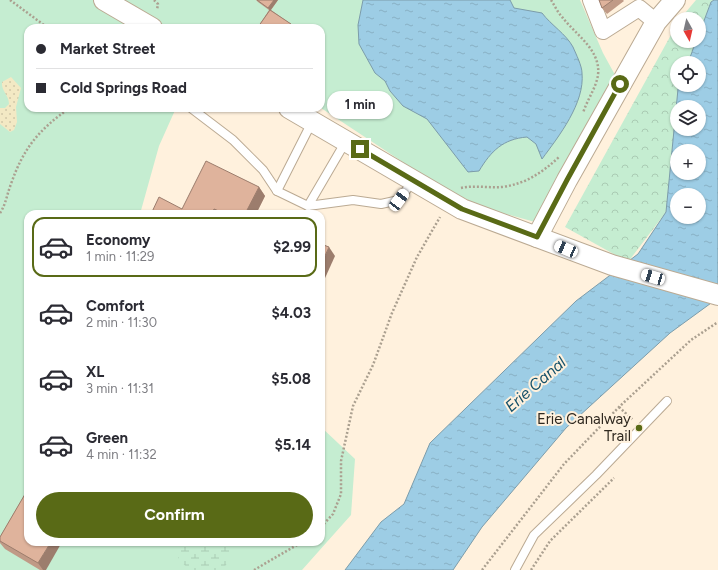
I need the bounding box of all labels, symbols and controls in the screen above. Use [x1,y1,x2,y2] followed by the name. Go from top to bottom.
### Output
[670,12,706,48] north arrow
[670,12,706,224] map controls
[60,40,156,58] text: Market Street
[670,56,706,92] button: locate
[611,75,629,93] route start
[60,79,187,97] text: Cold Springs Road
[327,91,393,119] callout: 1 min
[345,97,375,112] text: 1 min
[670,100,706,136] button: layers
[351,140,369,158] route end
[670,144,706,180] button: +
[387,187,411,213] car
[670,188,706,224] button: −
[38,229,74,265] icon: car
[86,231,151,249] text: Economy
[273,238,311,256] text: $2.99
[553,239,579,259] car
[86,249,154,264] text: 1 min · 11:29
[640,268,666,286] car
[38,295,74,331] icon: car
[86,297,145,315] text: Comfort
[271,304,311,322] text: $4.03
[86,315,157,330] text: 2 min · 11:30
[501,353,570,416] water label: Erie Canal
[38,361,74,397] icon: car
[86,363,104,381] text: XL
[271,370,311,388] text: $5.08
[86,381,154,396] text: 3 min · 11:31
[537,410,631,445] place label: Erie Canalway Trail
[634,423,644,433] marker: Erie Canalway Trail
[38,427,74,463] icon: car
[86,429,128,447] text: Green
[274,436,311,454] text: $5.14
[86,447,157,462] text: 4 min · 11:32
[36,492,313,538] button: Confirm

